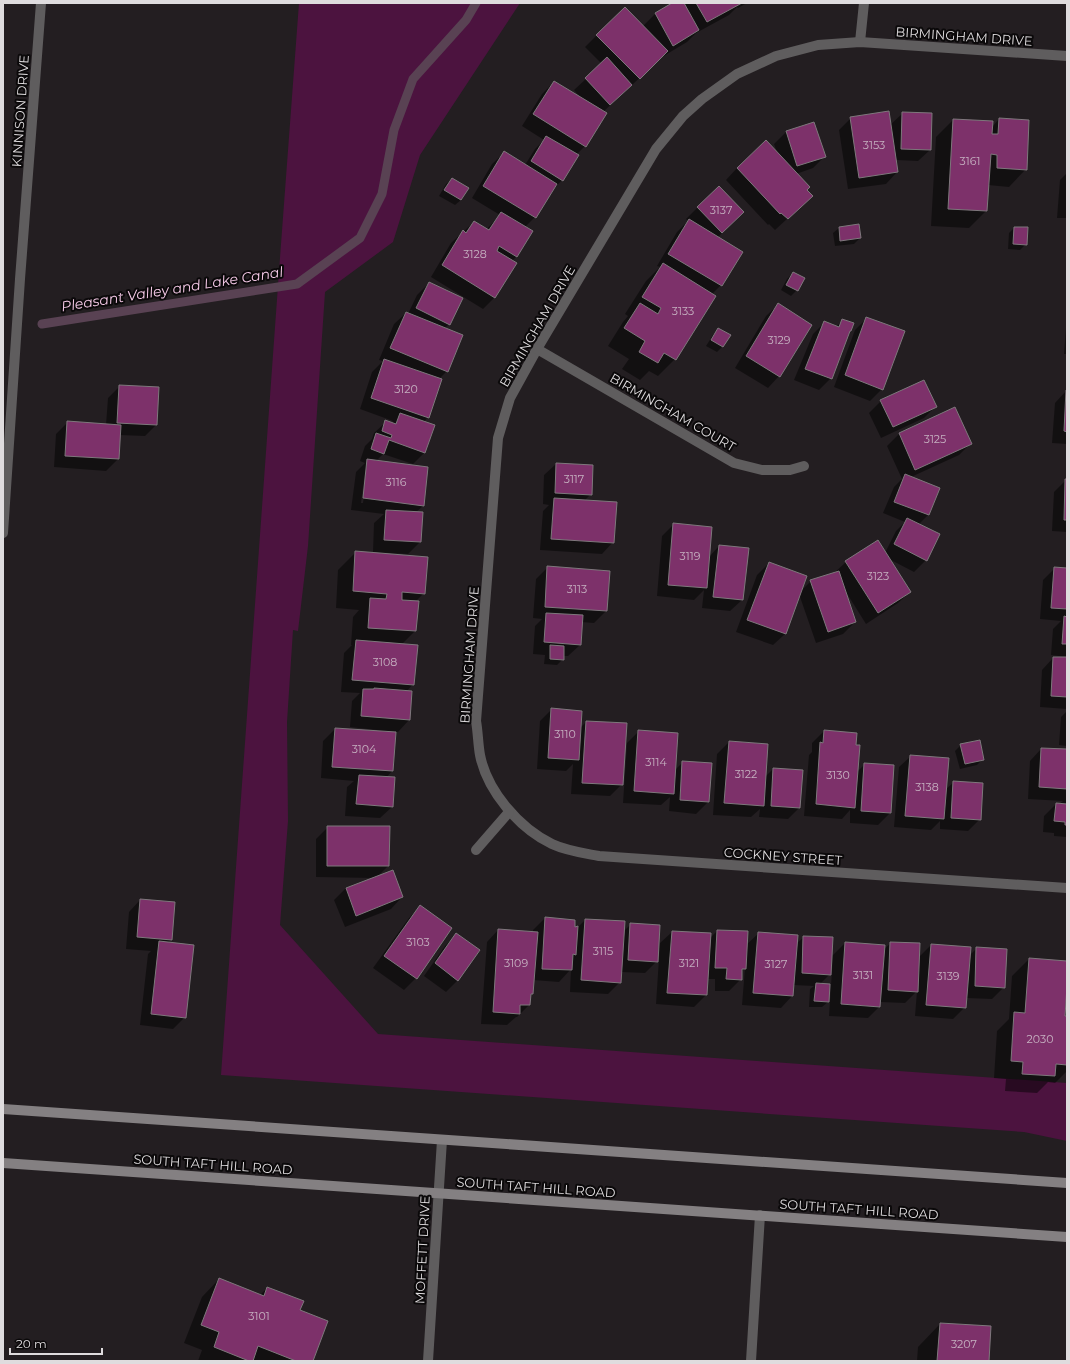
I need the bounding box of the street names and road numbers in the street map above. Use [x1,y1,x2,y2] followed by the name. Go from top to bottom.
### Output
[895,23,1033,49] street label: BIRMINGHAM DRIVE
[8,54,32,168] street label: KINNISON DRIVE
[496,263,578,389] street label: BIRMINGHAM DRIVE
[607,369,739,455] street label: BIRMINGHAM COURT
[456,586,482,724] street label: BIRMINGHAM DRIVE
[723,844,843,868] street label: COCKNEY STREET
[133,1150,293,1178] street label: SOUTH TAFT HILL ROAD
[456,1173,616,1201] street label: SOUTH TAFT HILL ROAD
[411,1195,433,1305] street label: MOFFETT DRIVE
[779,1195,939,1223] street label: SOUTH TAFT HILL ROAD

